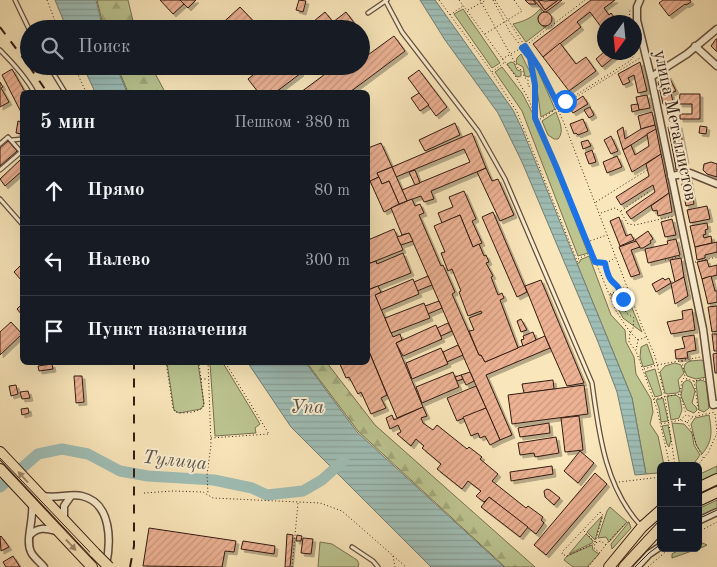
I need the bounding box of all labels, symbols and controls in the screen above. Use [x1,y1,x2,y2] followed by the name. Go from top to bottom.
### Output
[597,15,642,60] north arrow
[20,20,370,75] search box
[38,34,66,62] icon: search
[78,38,130,57] text: Поиск
[650,48,700,202] street label: улица Металлистов
[554,90,577,113] route start
[40,112,95,133] text: 5 мин
[234,115,350,131] text: Пешком · 380 m
[40,177,68,205] icon: ahead
[87,181,145,200] text: Прямо
[314,183,350,199] text: 80 m
[40,247,68,275] icon: left
[87,251,150,270] text: Налево
[305,253,350,269] text: 300 m
[612,288,635,311] route end
[40,317,68,345] icon: arrive
[87,321,247,340] text: Пункт назначения
[290,399,324,418] water label: Упа
[142,449,208,474] water label: Тулица
[657,462,702,552] map controls
[657,462,702,507] button: +
[17,472,29,484] one-way arrow
[657,507,702,552] button: −
[65,538,77,550] one-way arrow

